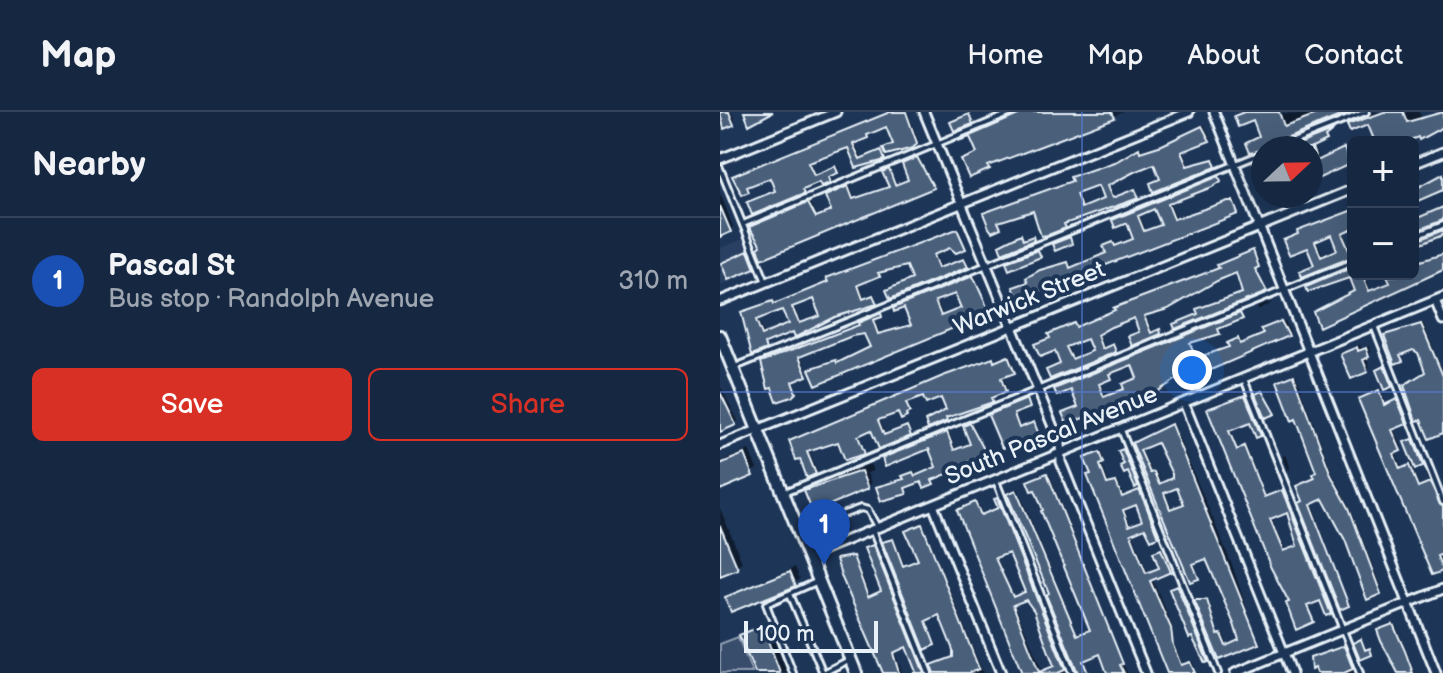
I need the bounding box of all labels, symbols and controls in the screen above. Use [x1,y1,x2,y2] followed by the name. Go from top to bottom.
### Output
[40,33,116,78] text: Map
[967,39,1043,72] text: Home
[1087,39,1144,72] text: Map
[1188,39,1260,72] text: About
[1304,39,1403,72] text: Contact
[1251,136,1323,208] north arrow
[1347,136,1419,280] map controls
[1347,136,1419,208] button: +
[32,144,146,185] text: Nearby
[1347,208,1419,280] button: −
[108,248,235,284] text: Pascal St
[949,255,1110,342] street label: Warwick Street
[53,266,63,297] text: 1
[618,266,688,297] text: 310 m
[108,284,434,315] text: Bus stop · Randolph Avenue
[1172,350,1212,390] your location
[32,368,352,441] button: Save
[368,368,688,441] button: Share
[941,380,1162,491] street label: South Pascal Avenue
[798,499,850,565] pin: 1
[744,617,878,653] scale bar
[756,621,815,648] text: 100 m

